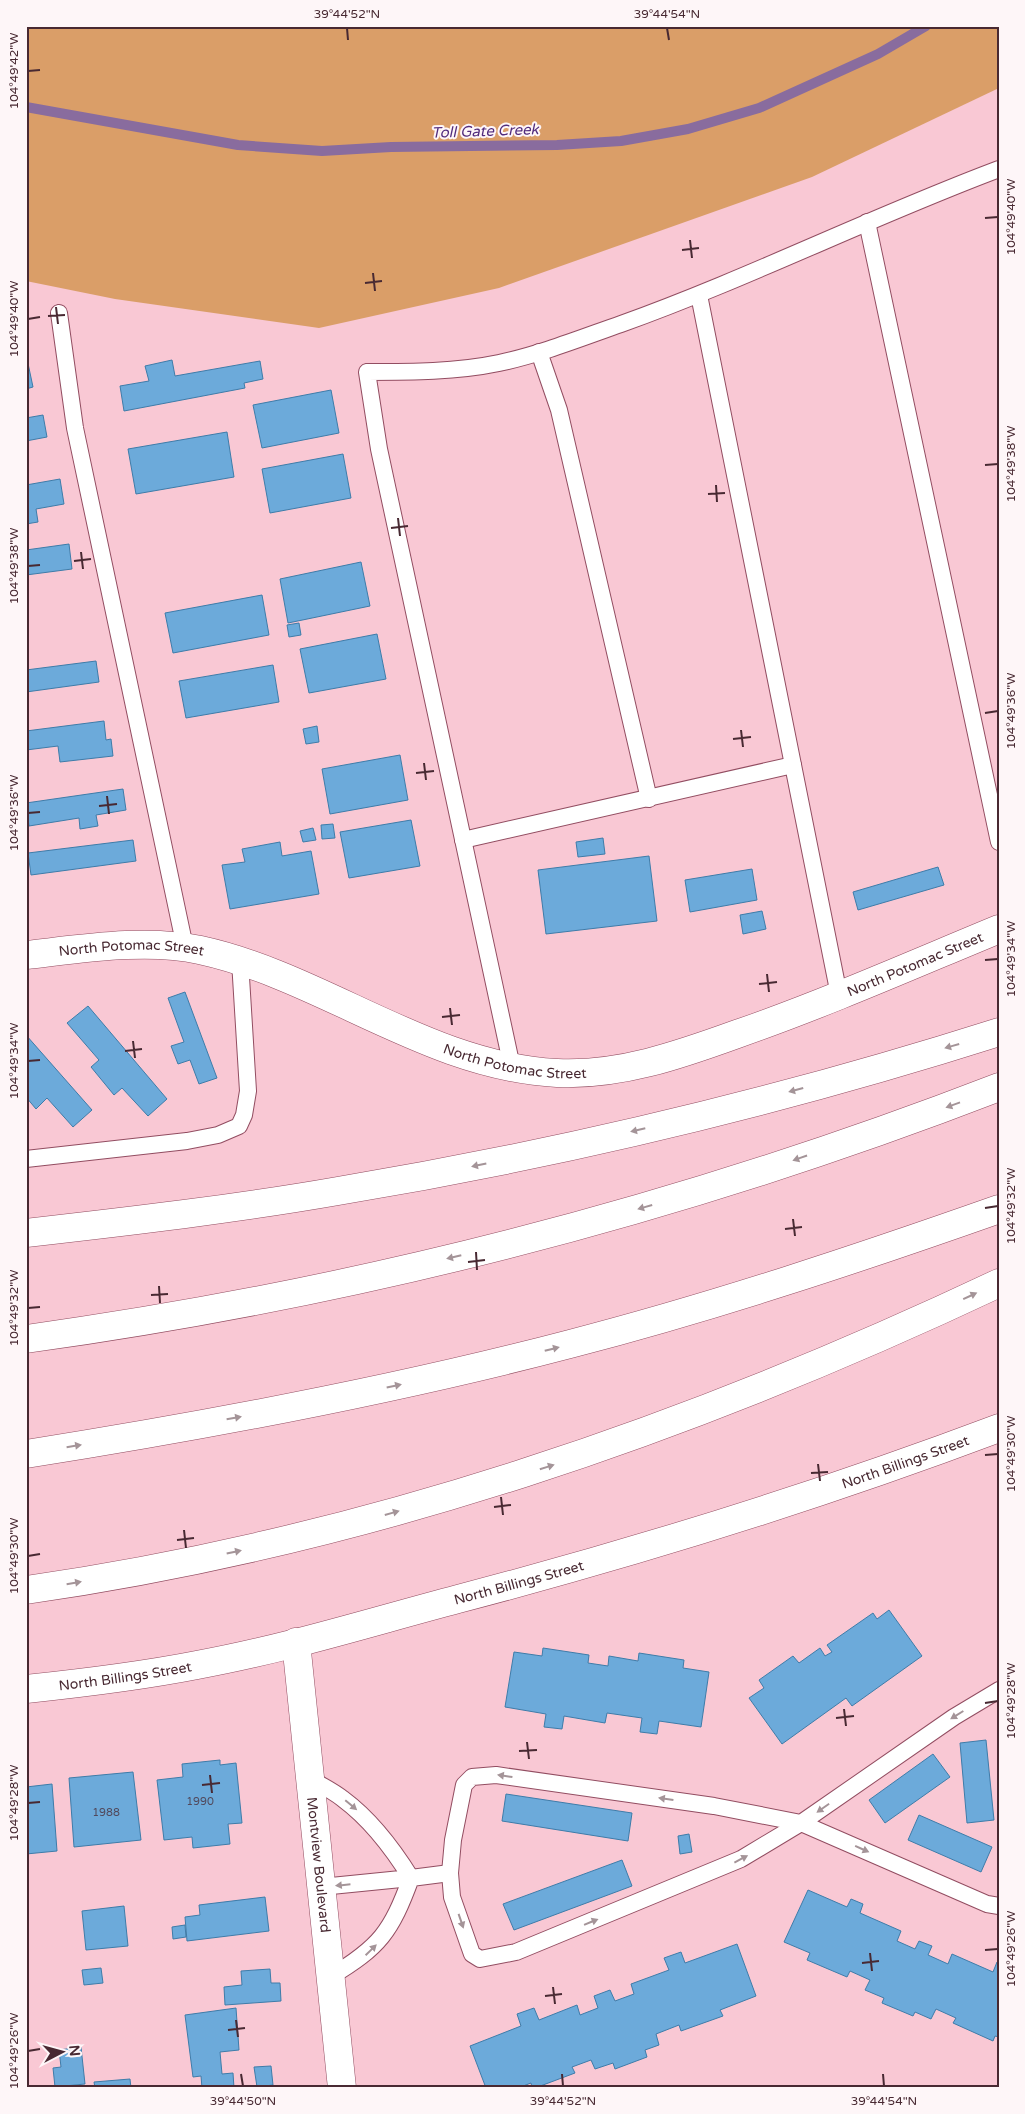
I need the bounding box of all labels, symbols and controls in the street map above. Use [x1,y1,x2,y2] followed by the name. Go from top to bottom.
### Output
[314,7,380,21] text: 39°44'52"N
[634,7,700,21] text: 39°44'54"N
[7,33,21,109] text: 104°49'42"W
[431,120,541,142] water label: Toll Gate Creek
[1004,179,1018,255] text: 104°49'40"W
[7,281,21,357] text: 104°49'40"W
[1004,426,1018,502] text: 104°49'38"W
[7,528,21,604] text: 104°49'38"W
[1004,673,1018,749] text: 104°49'36"W
[7,775,21,851] text: 104°49'36"W
[1004,921,1018,997] text: 104°49'34"W
[844,928,986,1000] street label: North Potomac Street
[58,936,206,960] street label: North Potomac Street
[7,1023,21,1099] text: 104°49'34"W
[441,1040,588,1082] street label: North Potomac Street
[945,1043,960,1051] one-way arrow
[788,1086,803,1094] one-way arrow
[945,1101,960,1109] one-way arrow
[631,1126,646,1134] one-way arrow
[792,1155,807,1162] one-way arrow
[471,1161,487,1169] one-way arrow
[1004,1168,1018,1244] text: 104°49'32"W
[637,1203,652,1211] one-way arrow
[446,1253,461,1261] one-way arrow
[7,1270,21,1346] text: 104°49'32"W
[963,1292,978,1300] one-way arrow
[544,1345,559,1353] one-way arrow
[386,1382,401,1390] one-way arrow
[227,1413,243,1421] one-way arrow
[1004,1416,1018,1492] text: 104°49'30"W
[839,1431,972,1492] street label: North Billings Street
[67,1442,83,1450] one-way arrow
[540,1462,555,1470] one-way arrow
[384,1509,399,1517] one-way arrow
[7,1518,21,1594] text: 104°49'30"W
[226,1548,242,1556] one-way arrow
[452,1556,586,1608] street label: North Billings Street
[67,1578,83,1586] one-way arrow
[58,1658,194,1694] street label: North Billings Street
[1004,1663,1018,1739] text: 104°49'28"W
[950,1711,964,1720] one-way arrow
[7,1765,21,1841] text: 104°49'28"W
[496,1772,512,1780] one-way arrow
[186,1795,214,1808] house number: 1990
[657,1795,673,1803] one-way arrow
[304,1796,334,1933] street label: Montview Boulevard
[345,1799,357,1810] one-way arrow
[816,1803,830,1813] one-way arrow
[92,1806,120,1819] house number: 1988
[855,1846,869,1854] one-way arrow
[733,1855,748,1863] one-way arrow
[334,1881,350,1889] one-way arrow
[1004,1911,1018,1987] text: 104°49'26"W
[457,1913,465,1928] one-way arrow
[584,1918,599,1926] one-way arrow
[364,1944,376,1956] one-way arrow
[7,2013,21,2089] text: 104°49'26"W
[38,2026,88,2076] north arrow
[65,2044,83,2057] text: N
[210,2094,276,2108] text: 39°44'50"N
[530,2094,596,2108] text: 39°44'52"N
[851,2094,917,2108] text: 39°44'54"N

